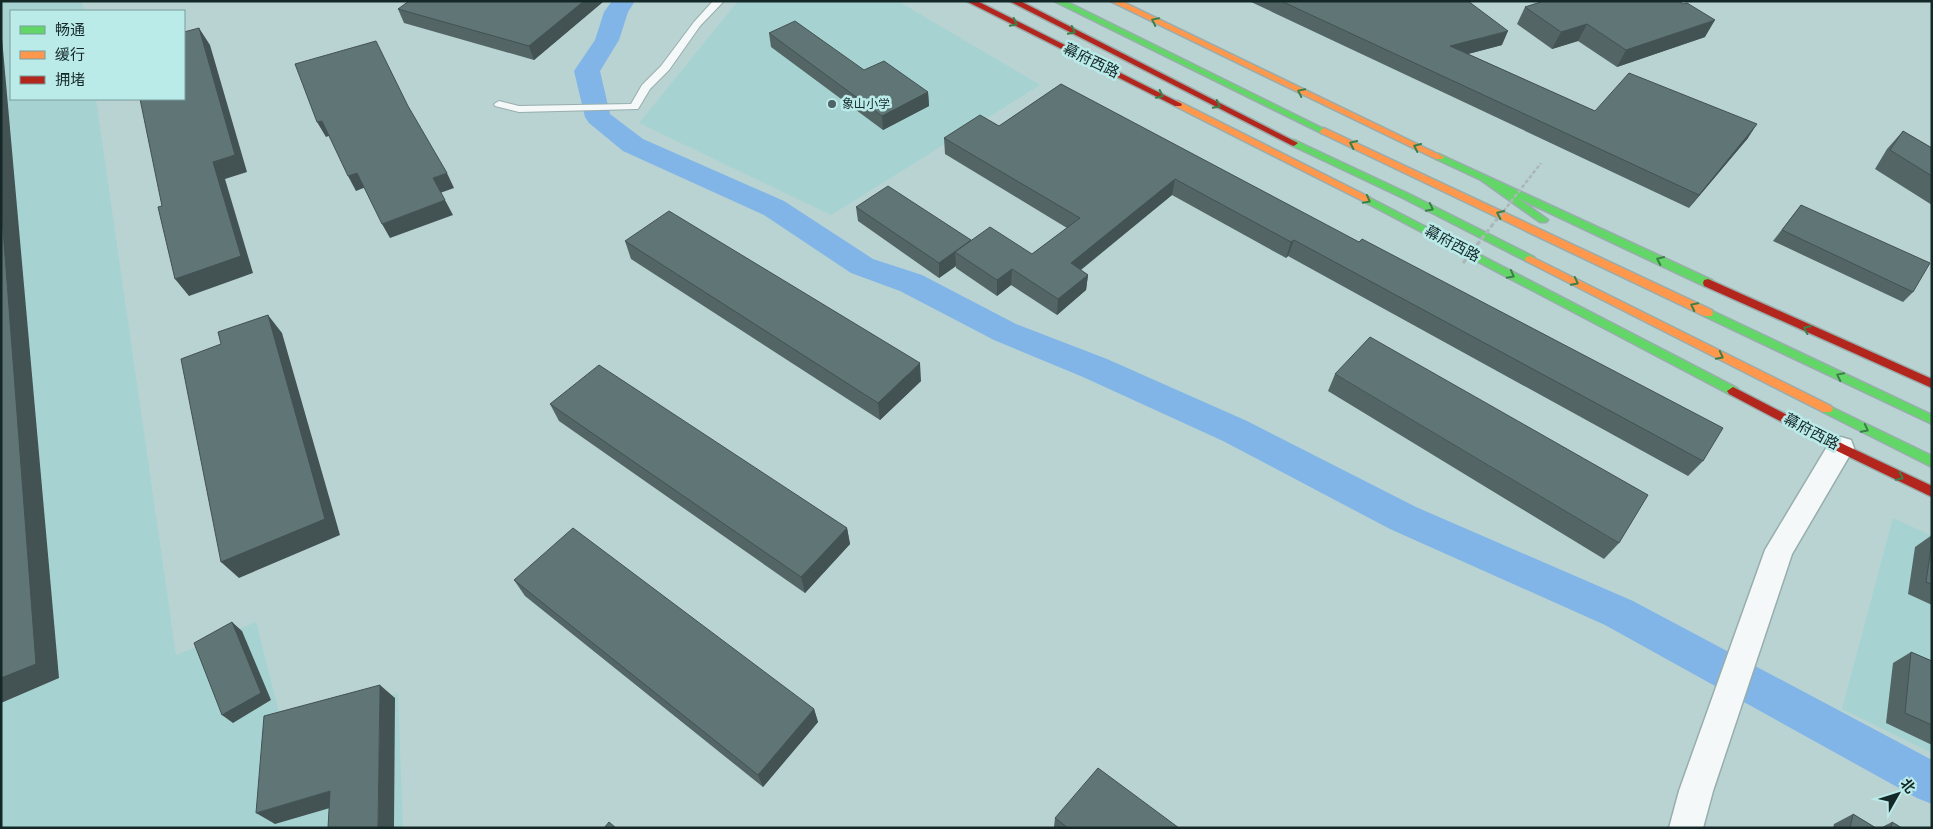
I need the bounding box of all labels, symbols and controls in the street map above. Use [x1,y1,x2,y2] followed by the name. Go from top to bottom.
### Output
[10,10,185,100] legend
[1009,17,1018,27] one-way arrow
[1151,17,1160,27] one-way arrow
[55,19,85,42] text: 畅通
[1067,25,1076,35] one-way arrow
[1059,38,1123,84] street label: 幕府西路
[55,44,85,67] text: 缓行
[55,69,85,92] text: 拥堵
[1297,88,1306,98] one-way arrow
[1154,89,1163,99] one-way arrow
[842,95,890,114] place label: 象山小学
[826,98,838,110] marker: 象山小学
[1212,99,1221,109] one-way arrow
[1349,140,1358,150] one-way arrow
[1414,143,1423,153] one-way arrow
[1362,194,1371,204] one-way arrow
[1425,202,1434,212] one-way arrow
[1496,209,1505,220] one-way arrow
[1420,220,1484,268] street label: 幕府西路
[1656,256,1665,266] one-way arrow
[1506,269,1515,279] one-way arrow
[1570,276,1579,286] one-way arrow
[1690,302,1699,312] one-way arrow
[1803,324,1812,335] one-way arrow
[1714,349,1723,359] one-way arrow
[1837,373,1846,383] one-way arrow
[1779,408,1843,456] street label: 幕府西路
[1859,423,1868,433] one-way arrow
[1895,471,1904,481] one-way arrow
[1873,769,1923,819] north arrow
[1895,774,1920,798] text: 北

